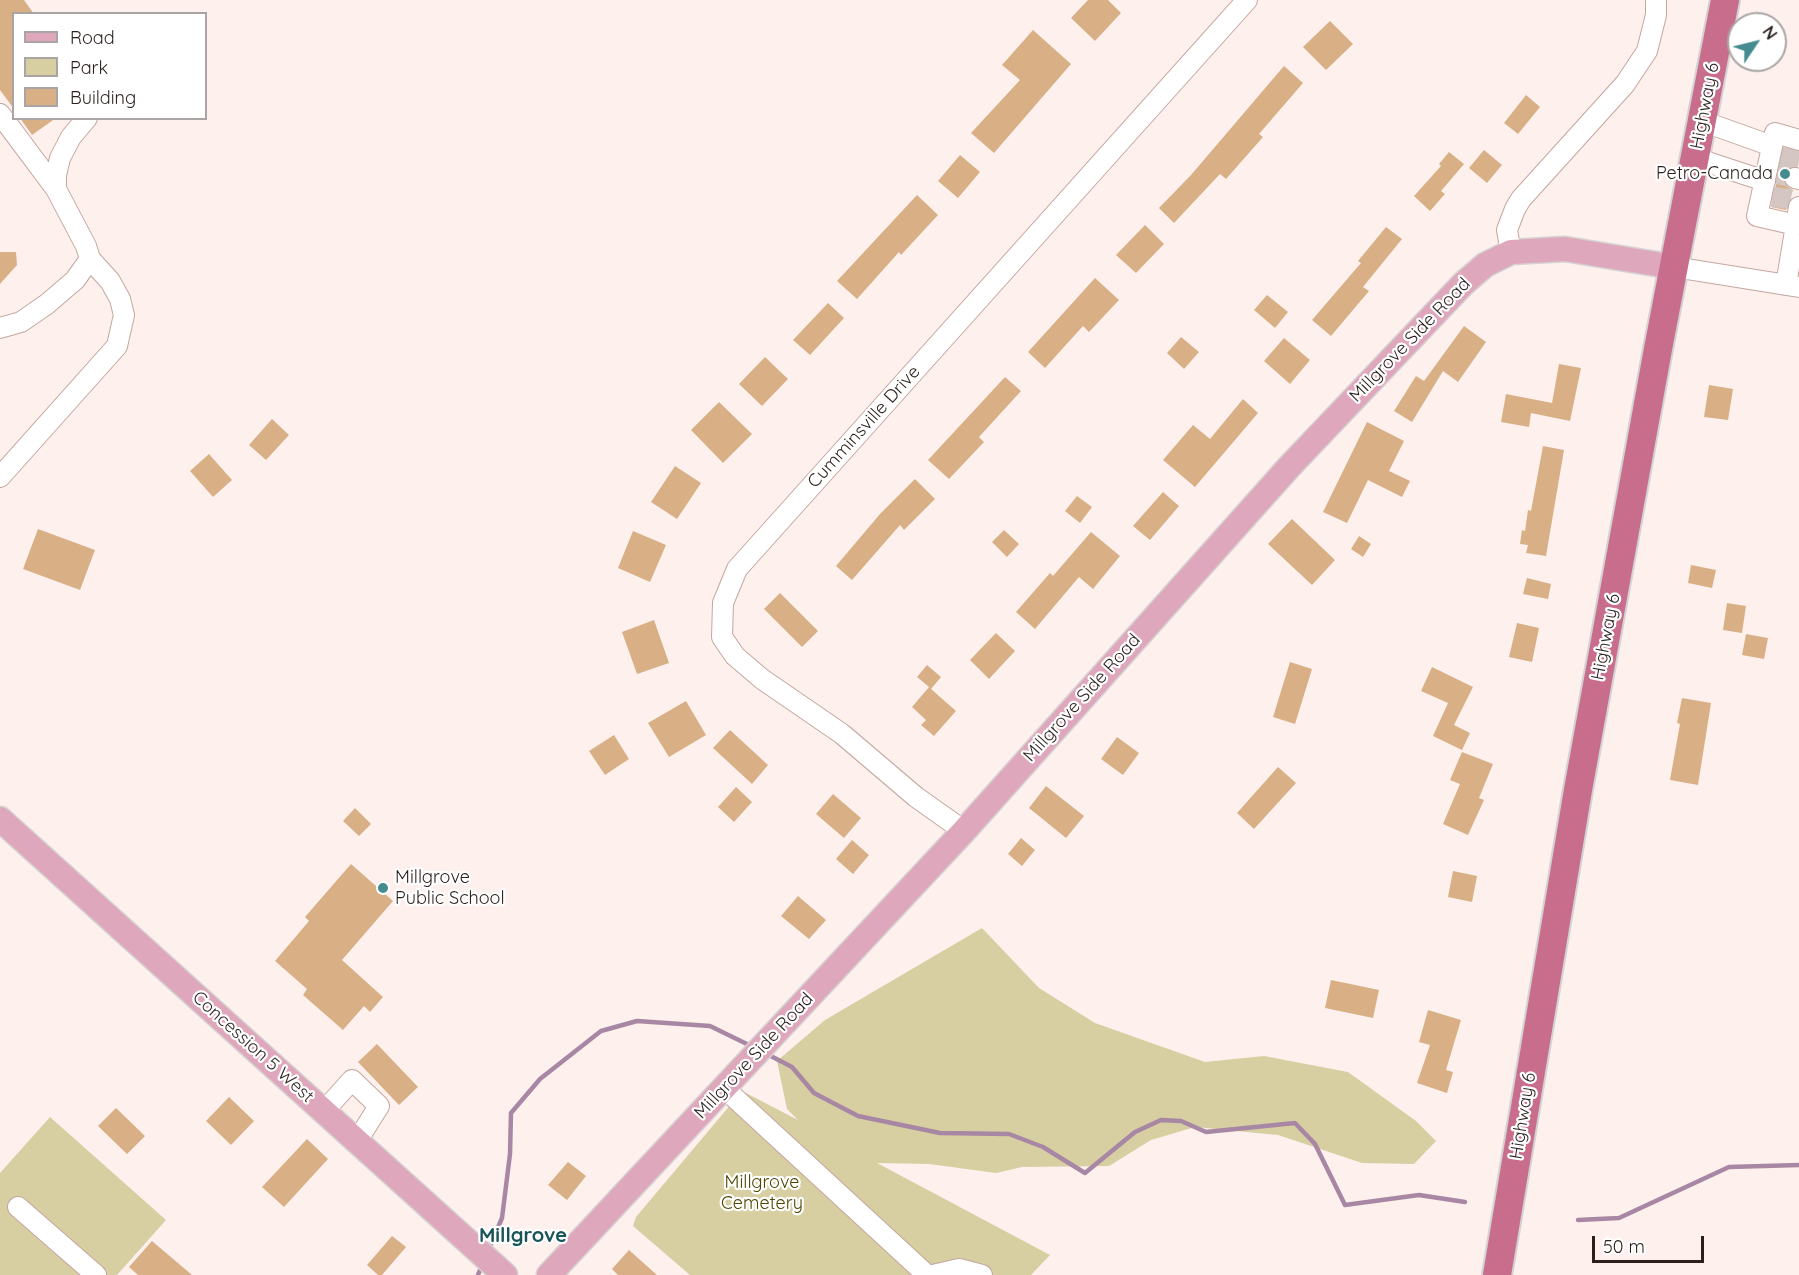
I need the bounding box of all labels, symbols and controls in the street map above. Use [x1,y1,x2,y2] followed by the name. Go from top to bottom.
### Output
[12,12,207,120] legend
[1727,12,1787,72] north arrow
[1759,22,1782,43] text: N
[70,26,115,49] text: Road
[70,56,108,79] text: Park
[1686,61,1724,151] street label: Highway 6
[70,86,136,109] text: Building
[1656,163,1773,185] place label: Petro-Canada
[1778,167,1792,181] marker: Petro-Canada
[1345,273,1475,407] street label: Millgrove Side Road
[803,361,925,493] street label: Cumminsville Drive
[1587,592,1625,682] street label: Highway 6
[1019,630,1145,766] street label: Millgrove Side Road
[395,867,505,910] place label: Millgrove Public School
[376,881,390,895] marker: Millgrove Public School
[188,987,318,1107] street label: Concession 5 West
[690,988,818,1124] street label: Millgrove Side Road
[1505,1071,1541,1161] street label: Highway 6
[721,1172,803,1214] park label: Millgrove Cemetery
[479,1224,567,1248] district label: Millgrove
[1595,1224,1708,1262] scale bar
[1603,1235,1645,1258] text: 50 m

